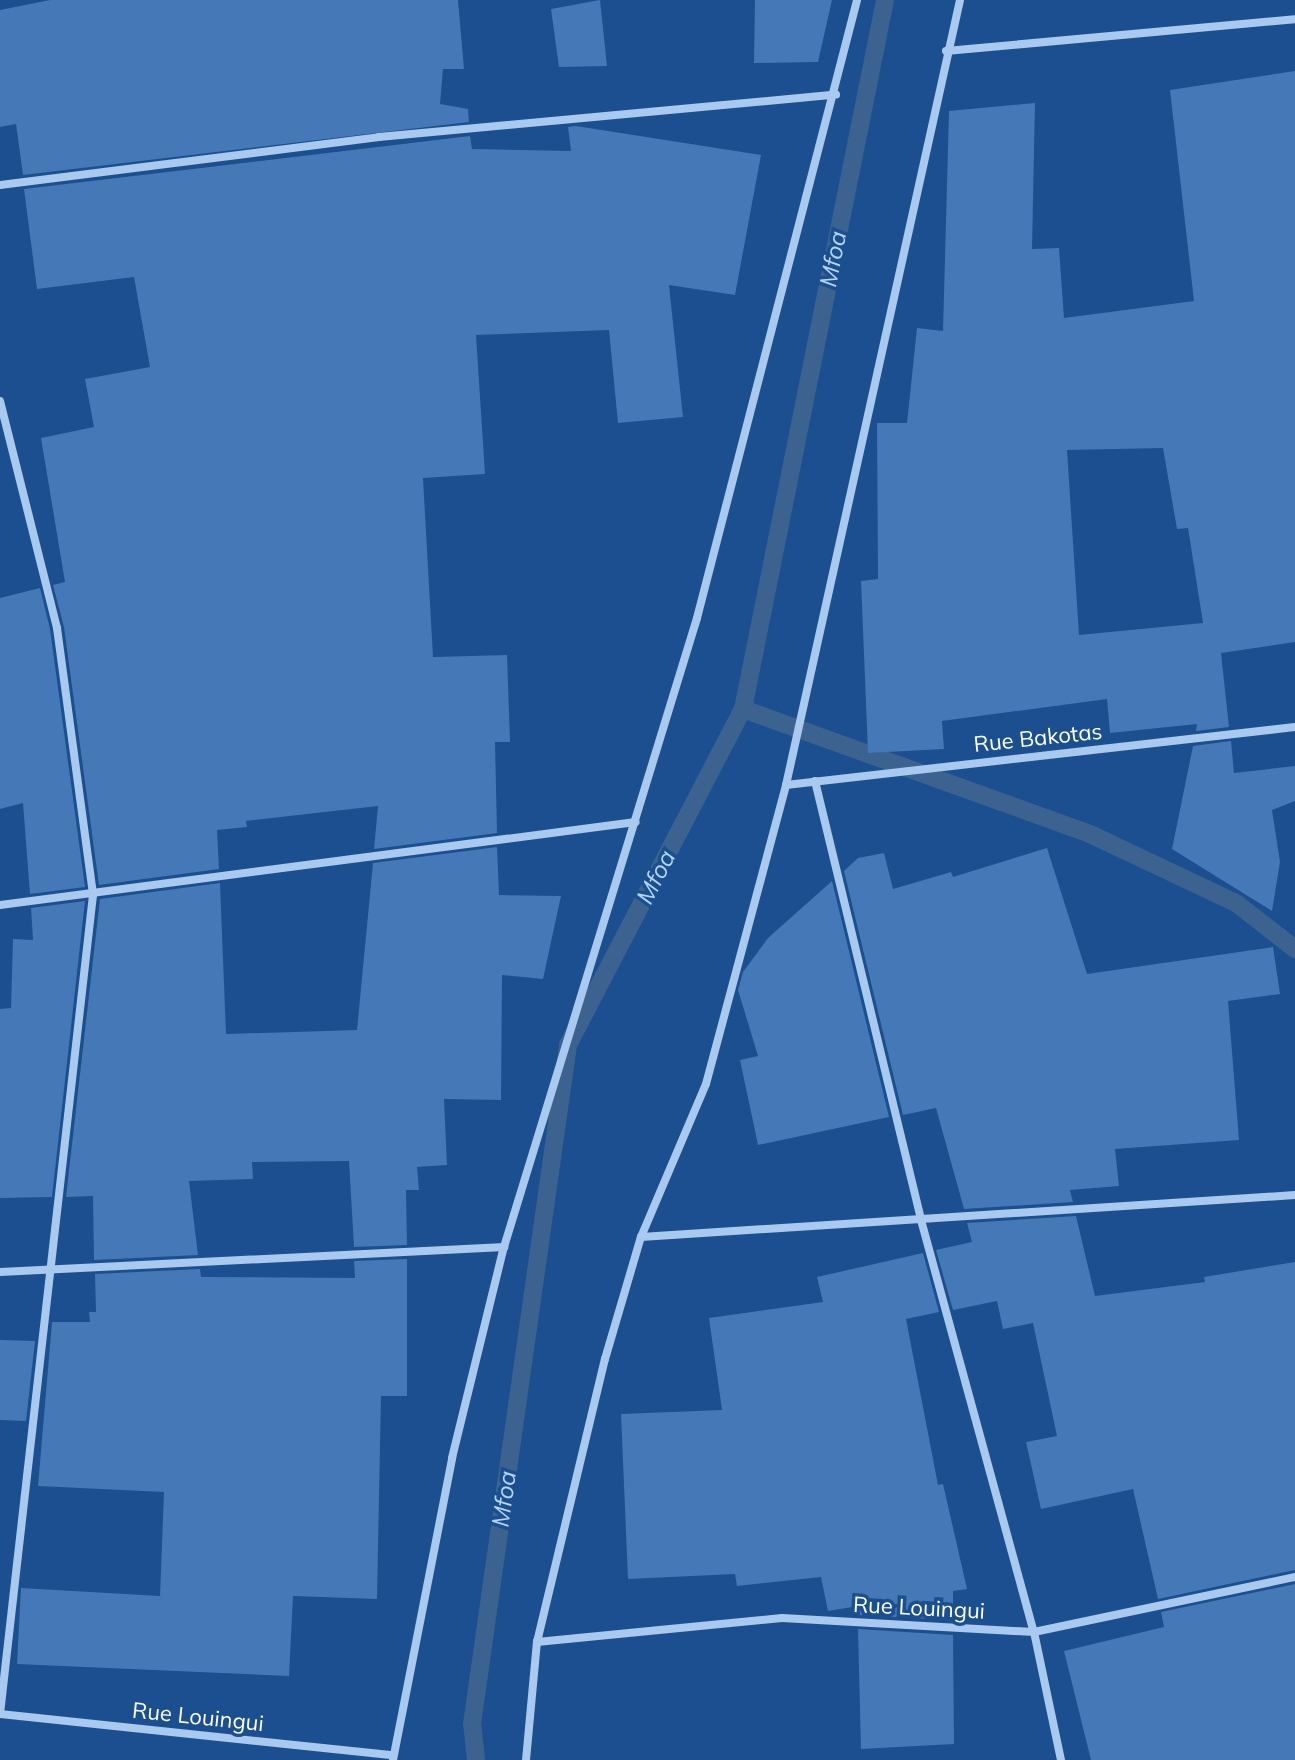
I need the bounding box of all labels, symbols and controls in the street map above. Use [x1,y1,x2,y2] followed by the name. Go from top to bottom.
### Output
[813,229,853,289] water label: Mfoa
[972,718,1104,758] street label: Rue Bakotas
[630,845,682,909] water label: Mfoa
[486,1469,522,1529] water label: Mfoa
[852,1591,986,1625] street label: Rue Louingui
[131,1697,265,1737] street label: Rue Louingui

